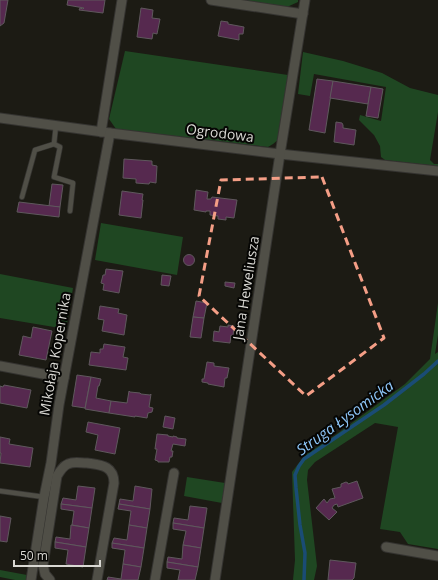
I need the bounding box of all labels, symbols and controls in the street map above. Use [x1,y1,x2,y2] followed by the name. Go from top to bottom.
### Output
[185,119,255,146] street label: Ogrodowa
[228,235,263,343] street label: Jana Heweliusza
[34,291,75,417] street label: Mikołaja Kopernika
[292,375,398,459] water label: Struga Łysomicka
[14,542,100,568] scale bar
[20,547,48,564] text: 50 m

